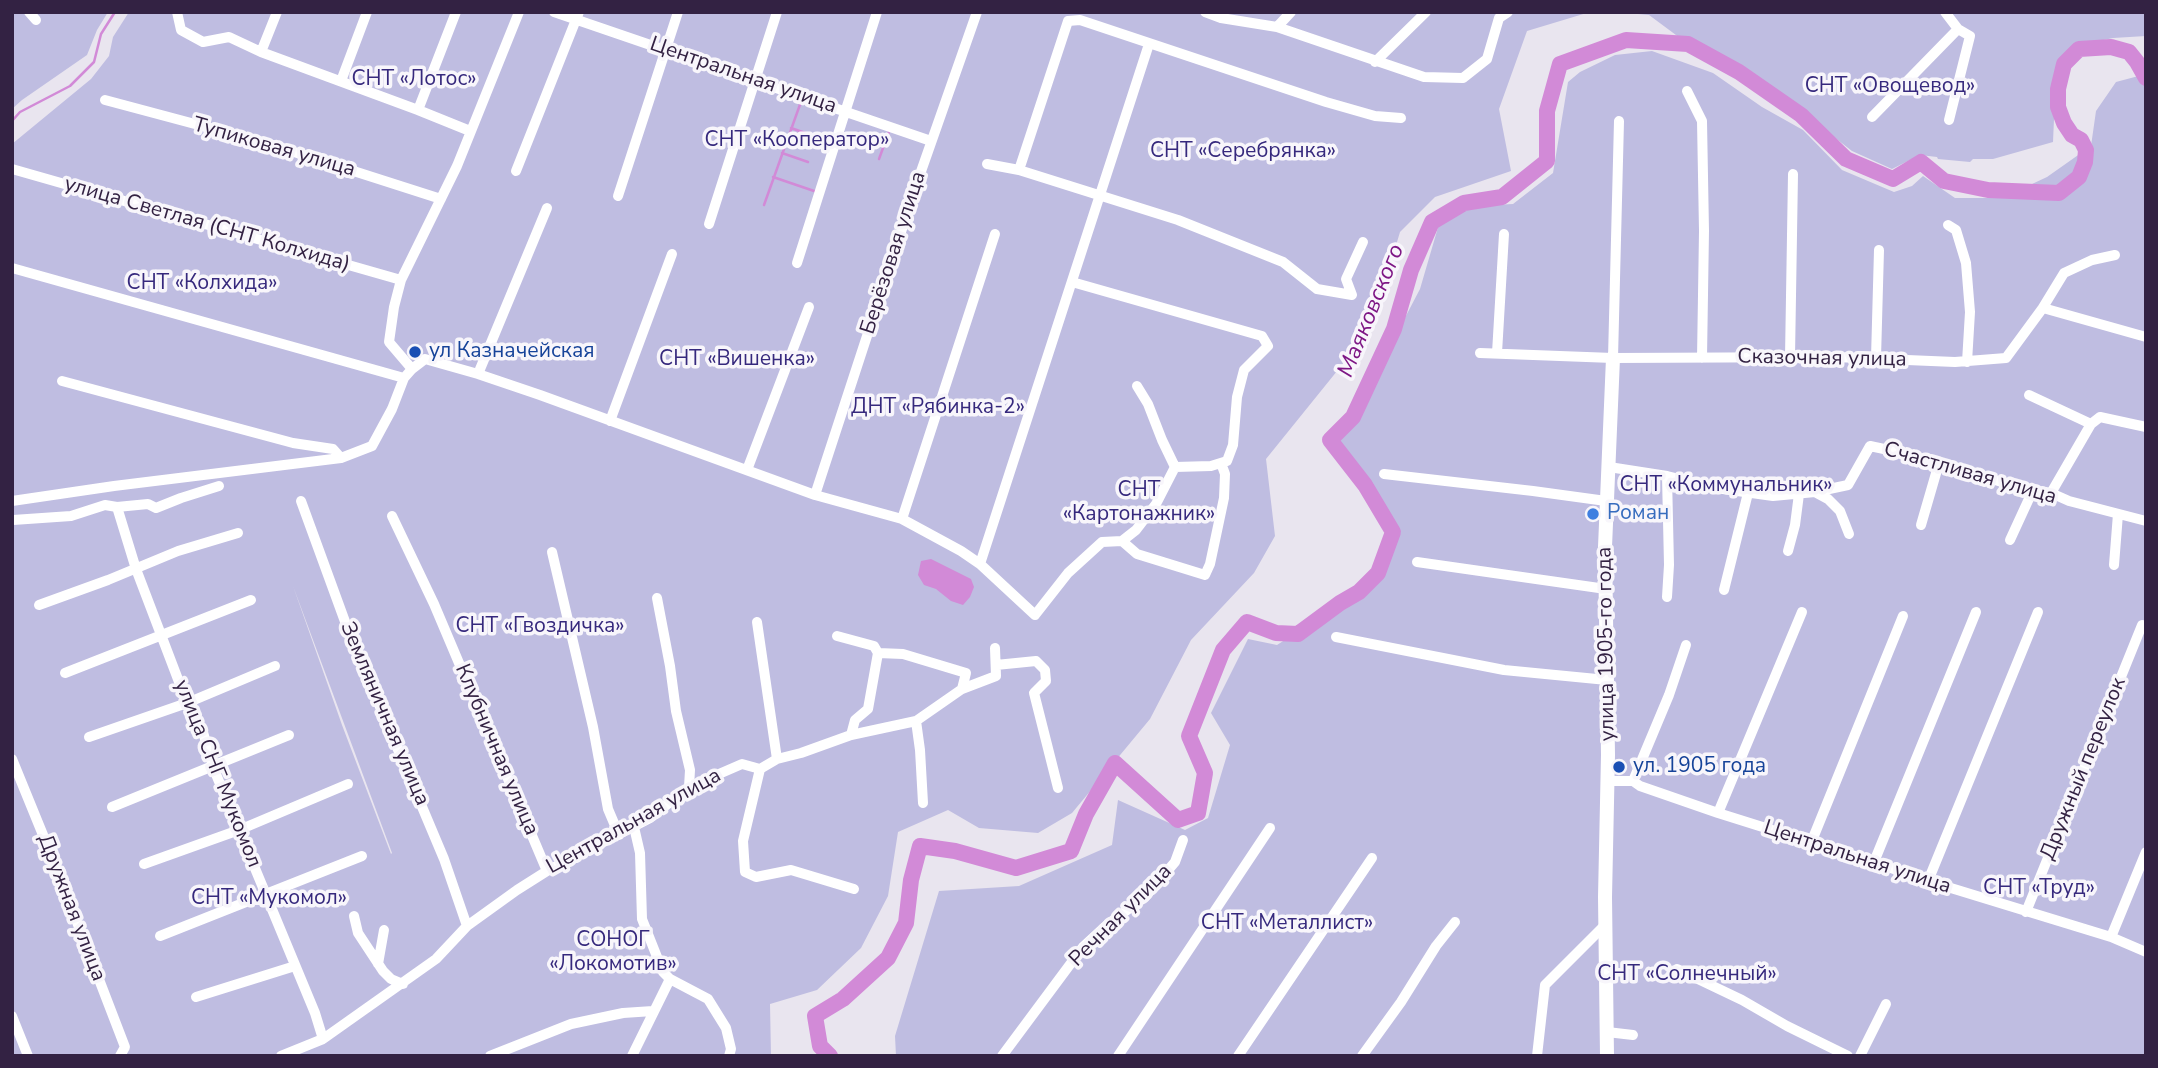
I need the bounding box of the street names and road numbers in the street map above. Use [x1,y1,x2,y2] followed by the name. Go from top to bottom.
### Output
[646,32,840,120] street label: Центральная улица
[190,113,358,183] street label: Тупиковая улица
[856,169,932,337] street label: Берёзовая улица
[61,172,353,278] street label: улица Светлая (СНТ Колхида)
[1737,345,1907,373] street label: Сказочная улица
[1881,437,2059,511] street label: Счастливая улица
[1593,547,1621,741] street label: улица 1905-го года
[334,618,434,810] street label: Земляничная улица
[449,661,543,839] street label: Клубничная улица
[2036,674,2132,864] street label: Дружный переулок
[168,676,266,872] street label: улица СНГ Мукомол
[542,764,726,880] street label: Центральная улица
[1760,816,1954,900] street label: Центральная улица
[31,831,111,985] street label: Дружная улица
[1064,859,1178,973] street label: Речная улица

